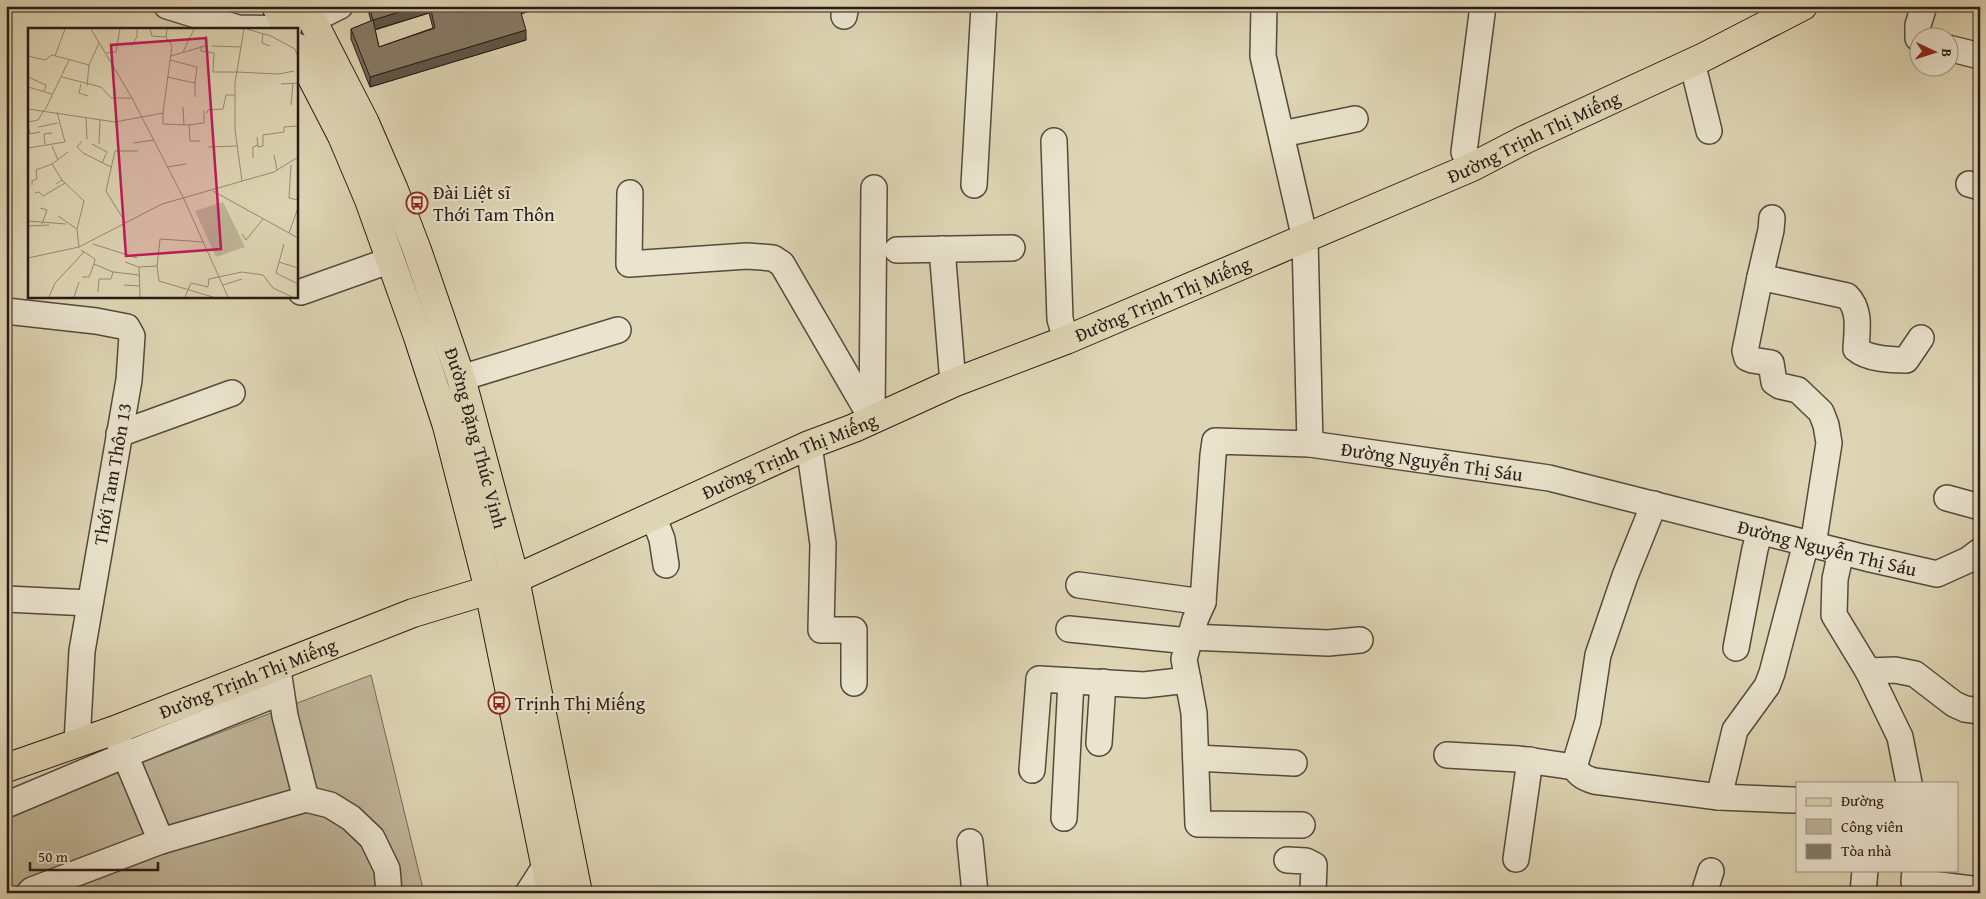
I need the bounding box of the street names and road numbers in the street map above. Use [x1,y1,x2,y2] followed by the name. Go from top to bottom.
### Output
[1443,83,1625,190] street label: Đường Trịnh Thị Miếng
[1070,249,1255,349] street label: Đường Trịnh Thị Miếng
[438,344,515,532] street label: Đường Đặng Thúc Vịnh
[86,401,138,547] street label: Thới Tam Thôn 13
[697,405,882,506] street label: Đường Trịnh Thị Miếng
[1339,435,1525,488] street label: Đường Nguyễn Thị Sáu
[1735,512,1920,583] street label: Đường Nguyễn Thị Sáu
[155,630,341,725] street label: Đường Trịnh Thị Miếng

